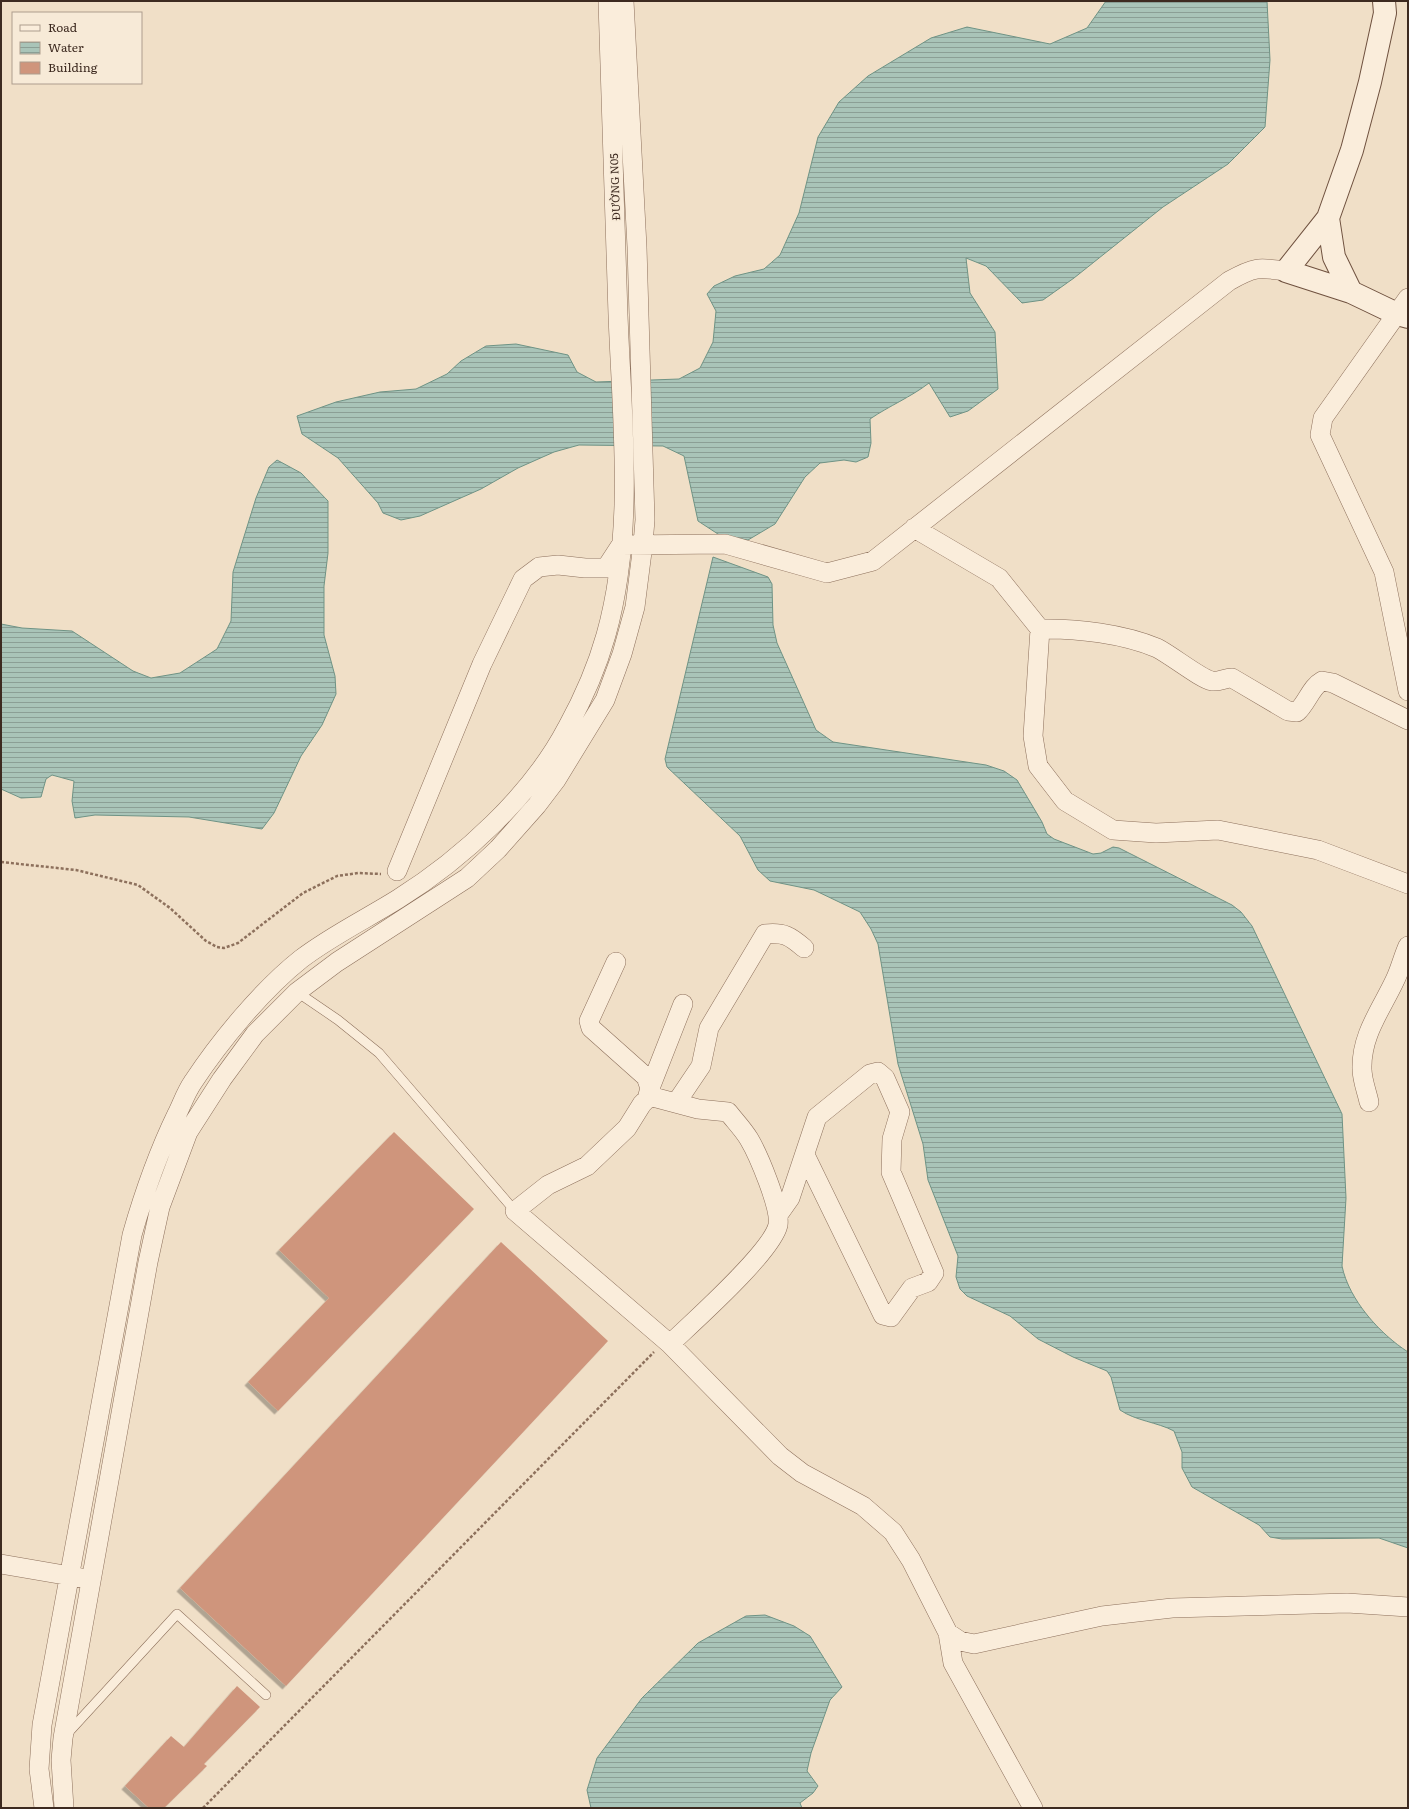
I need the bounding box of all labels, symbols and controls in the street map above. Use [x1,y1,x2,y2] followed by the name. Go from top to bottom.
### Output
[12,12,142,84] legend
[48,18,78,36] text: Road
[48,38,84,56] text: Water
[48,58,98,76] text: Building
[605,153,623,221] street label: ĐƯỜNG N05

